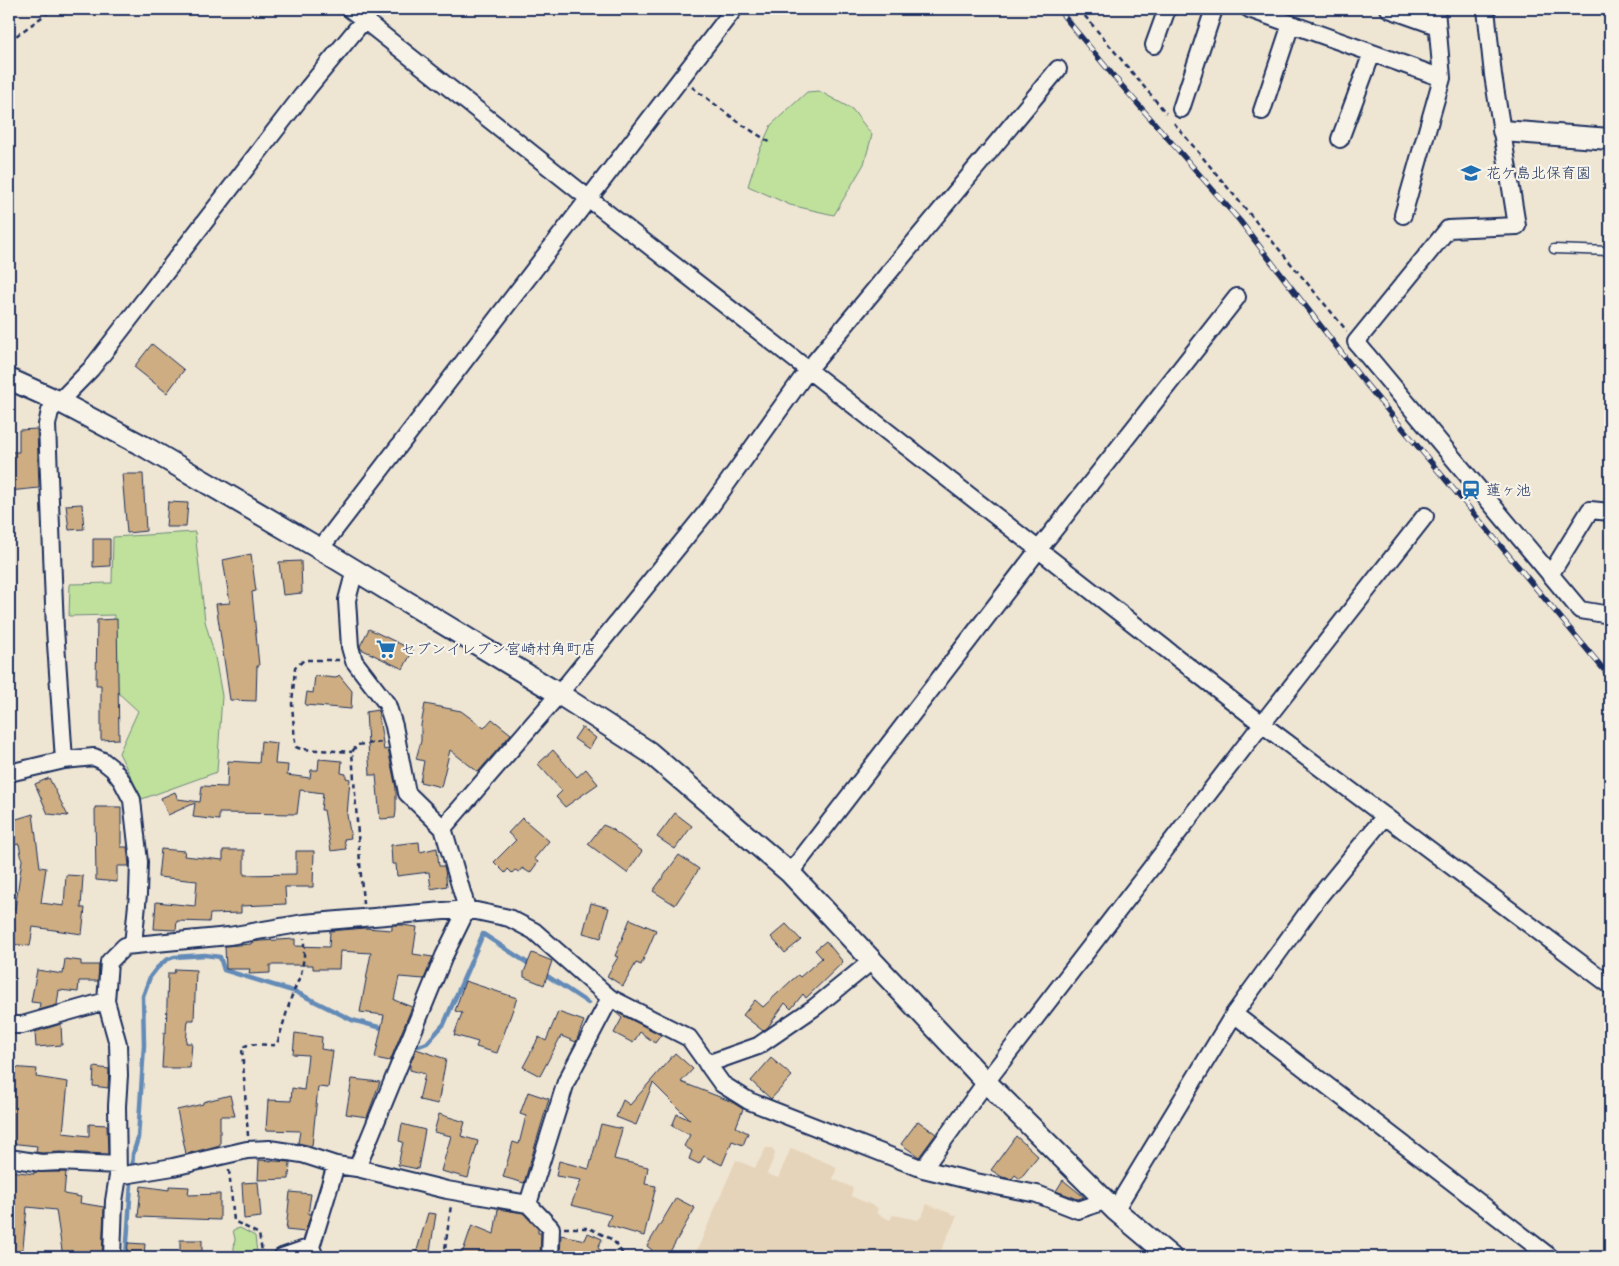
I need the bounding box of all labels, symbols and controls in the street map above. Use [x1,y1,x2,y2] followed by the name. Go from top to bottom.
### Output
[1460,162,1482,184] school or university icon: 花ケ島北保育園
[1486,164,1591,183] place label: 花ケ島北保育園
[1460,479,1482,501] station icon: 蓮ヶ池
[1486,481,1531,500] place label: 蓮ヶ池
[375,638,397,660] supermarket icon: セブンイレブン宮崎村角町店
[401,640,596,659] place label: セブンイレブン宮崎村角町店

